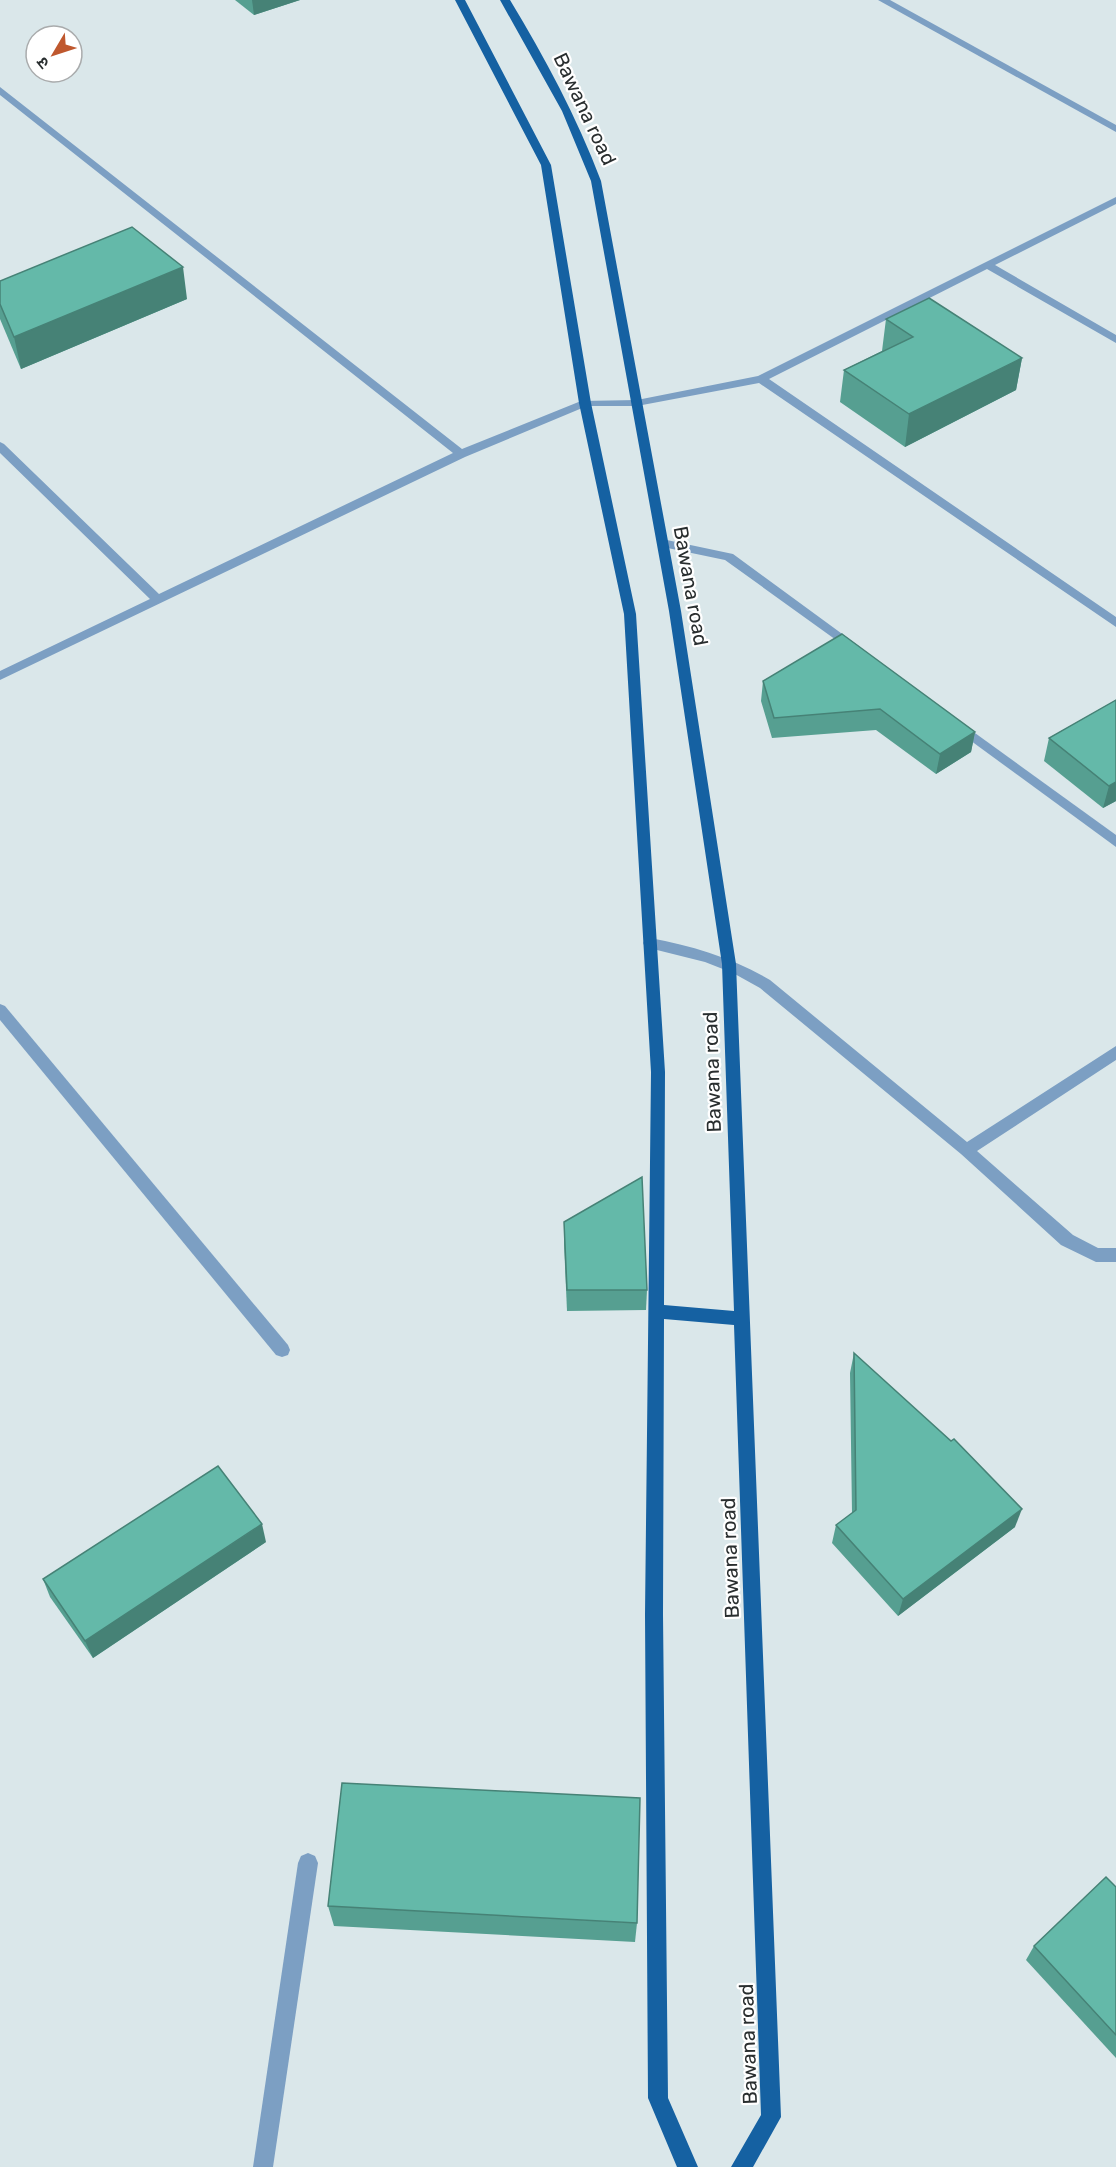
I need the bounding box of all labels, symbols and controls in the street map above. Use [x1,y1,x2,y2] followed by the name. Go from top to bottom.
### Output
[24,24,84,84] north arrow
[549,49,621,169] street label: Bawana road
[32,53,53,73] text: उ
[669,524,713,648] street label: Bawana road
[698,1011,726,1133] street label: Bawana road
[716,1497,744,1619] street label: Bawana road
[734,1983,762,2105] street label: Bawana road

